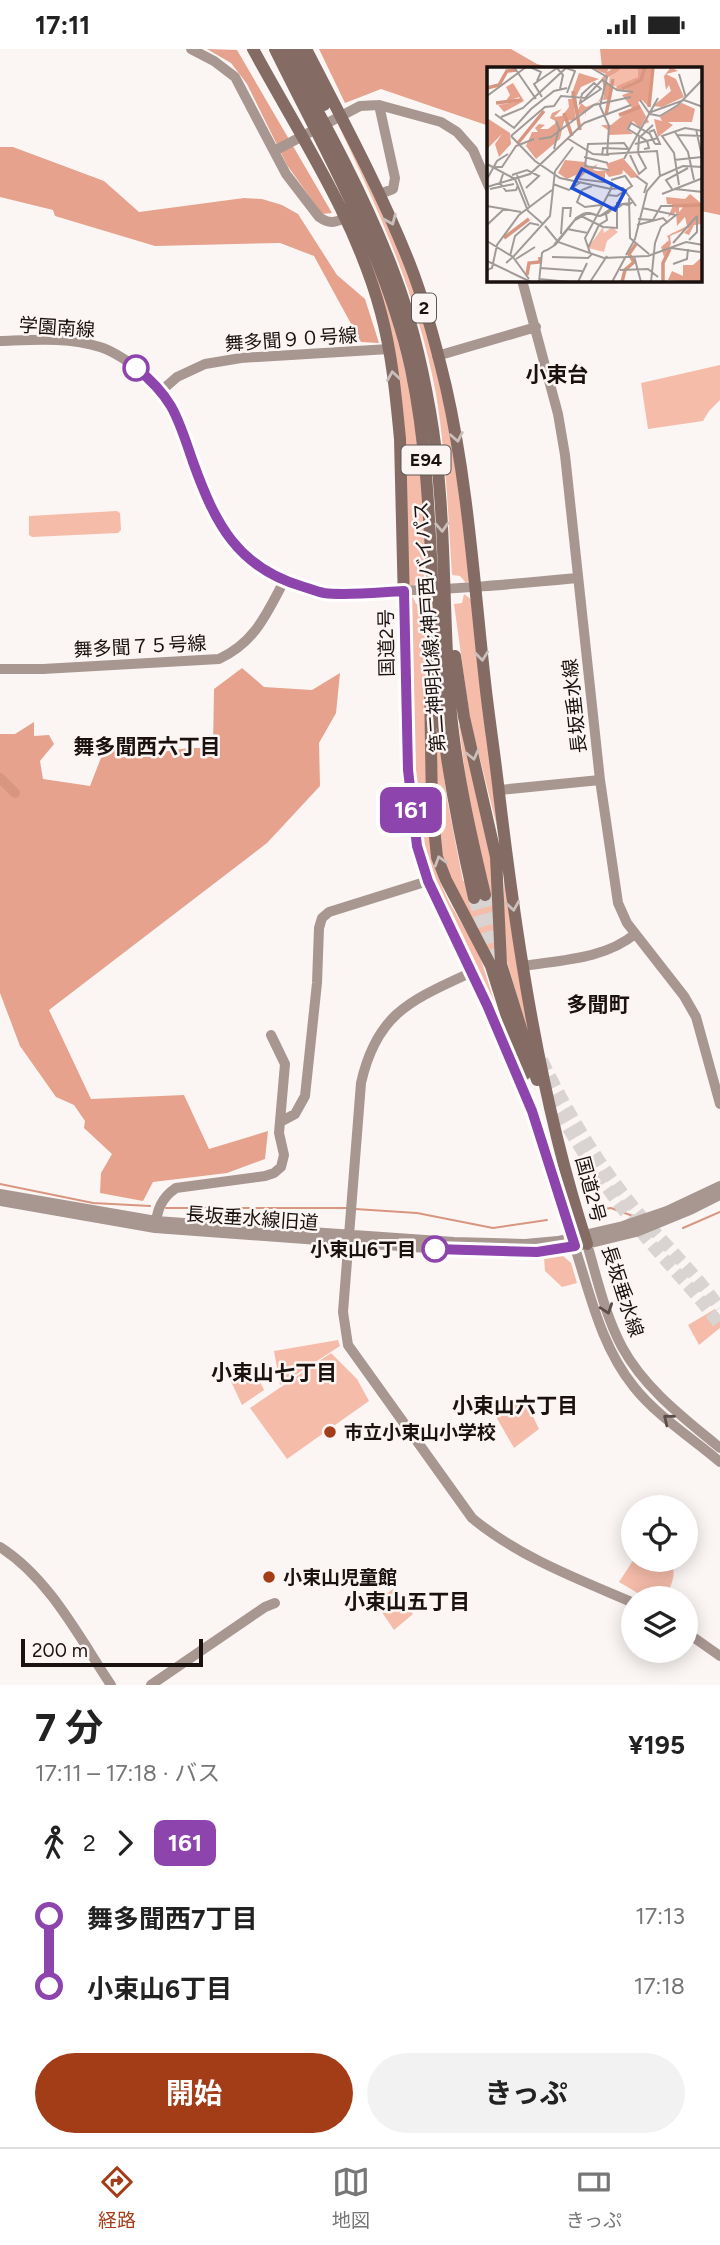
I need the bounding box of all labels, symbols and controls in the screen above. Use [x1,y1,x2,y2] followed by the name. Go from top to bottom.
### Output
[35,9,90,41] text: 17:11
[487,67,702,282] inset map
[383,213,397,225] one-way arrow
[412,293,436,323] road number: 2
[18,313,96,342] street label: 学園南線
[224,323,358,356] street label: 舞多聞９０号線
[123,355,149,381] unlabelled marker
[526,362,589,387] district label: 小束台
[386,370,401,382] one-way arrow
[448,431,463,443] one-way arrow
[402,445,450,475] road number: E94
[409,501,450,753] street label: 第二神明北線;神戸西バイパス
[434,522,449,533] one-way arrow
[374,609,399,677] street label: 国道2号
[73,632,207,661] street label: 舞多聞７５号線
[474,651,489,662] one-way arrow
[558,657,591,754] street label: 長坂垂水線
[74,734,221,759] district label: 舞多聞西六丁目
[464,749,479,761] one-way arrow
[371,787,451,833] line badge: 161
[394,795,428,824] text: 161
[433,855,448,867] one-way arrow
[505,900,520,912] one-way arrow
[567,992,630,1017] district label: 多聞町
[571,1153,610,1225] street label: 国道2号
[185,1202,319,1235] street label: 長坂垂水線旧道
[422,1236,448,1262] marker: 小束山6丁目
[310,1238,416,1261] place label: 小束山6丁目
[597,1242,648,1340] street label: 長坂垂水線
[599,1303,613,1315] one-way arrow
[211,1360,337,1385] district label: 小束山七丁目
[452,1393,578,1418] district label: 小束山六丁目
[663,1414,675,1427] one-way arrow
[344,1421,496,1444] place label: 市立小束山小学校
[322,1424,338,1440] marker: 市立小束山小学校
[621,1495,698,1663] map controls
[621,1495,698,1572] button: locate
[283,1566,397,1589] place label: 小束山児童館
[261,1569,277,1585] marker: 小束山児童館
[621,1586,698,1663] button: layers
[344,1589,470,1614] district label: 小束山五丁目
[21,1636,203,1668] scale bar
[32,1639,88,1662] text: 200 m
[35,1705,103,1751] text: 7 分
[628,1729,685,1761] text: ¥195
[35,1759,220,1787] text: 17:11 – 17:18 · バス
[35,1824,73,1862] icon: walk
[106,1824,144,1862] icon: forward
[168,1828,202,1857] text: 161
[83,1829,96,1857] text: 2
[635,1902,685,1930] text: 17:13
[87,1903,257,1935] text: 舞多聞西7丁目
[634,1972,685,2000] text: 17:18
[87,1973,232,2005] text: 小束山6丁目
[35,2053,353,2133] button: 開始
[367,2053,685,2133] button: きっぷ
[98,2163,136,2232] tab: 経路
[332,2163,370,2232] tab: 地図
[566,2163,622,2232] tab: きっぷ

